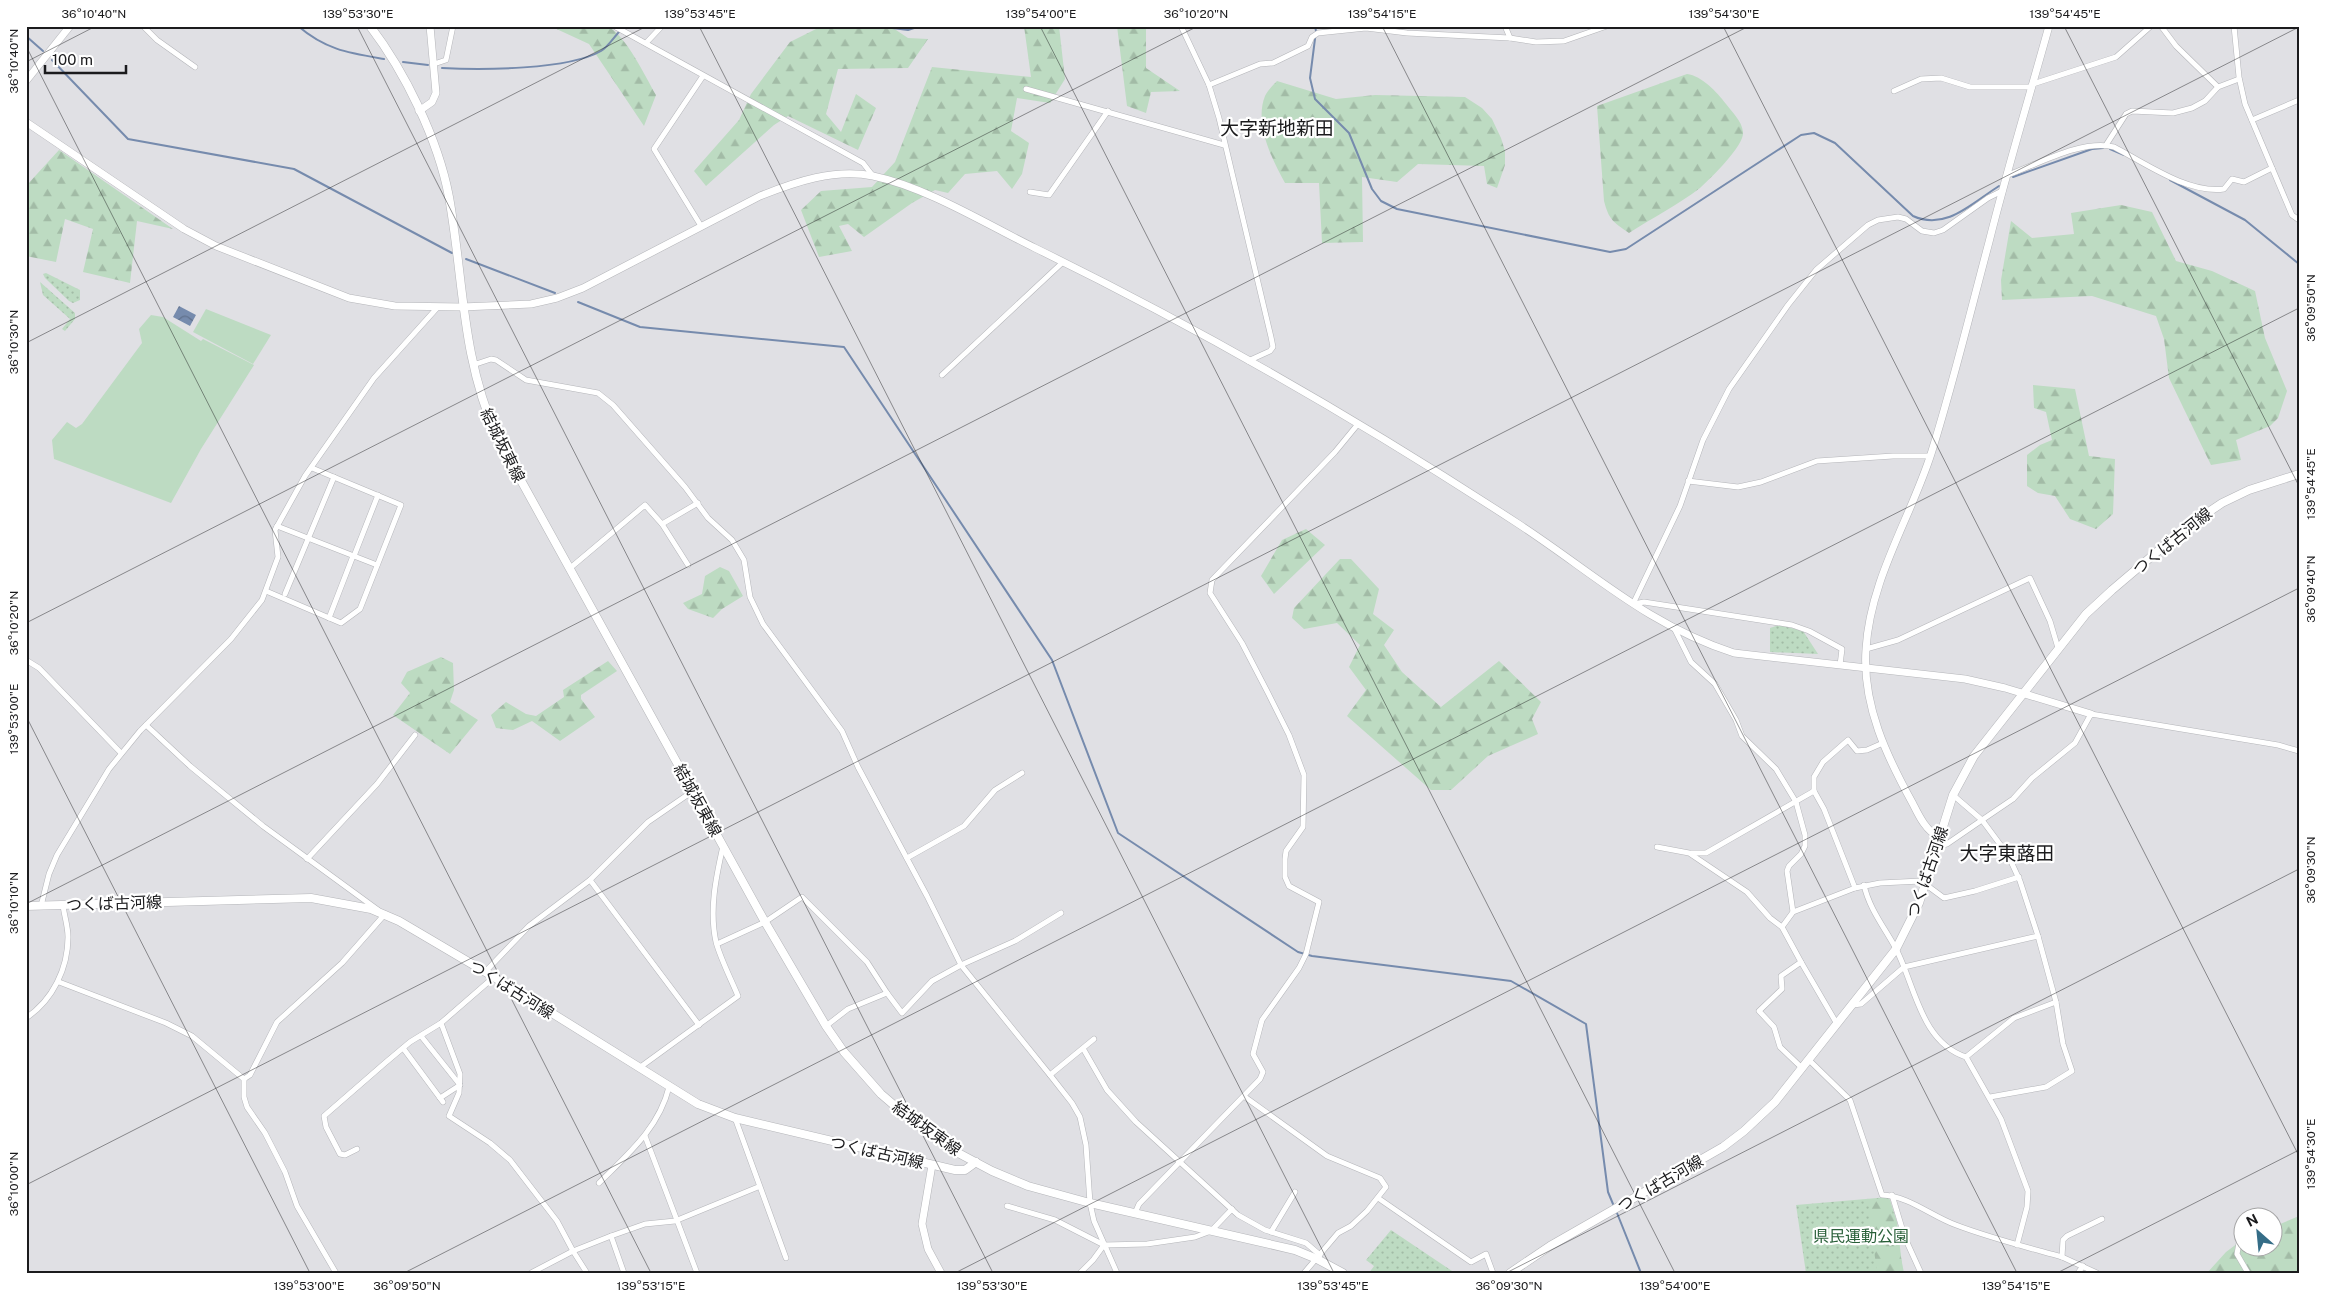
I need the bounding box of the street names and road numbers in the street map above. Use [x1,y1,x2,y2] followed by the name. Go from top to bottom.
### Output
[476,405,529,485] street label: 結城坂東線
[2129,504,2216,579] street label: つくば古河線
[670,761,725,840] street label: 結城坂東線
[1903,824,1952,921] street label: つくば古河線
[66,892,162,915] street label: つくば古河線
[466,956,557,1023] street label: つくば古河線
[889,1097,965,1160] street label: 結城坂東線
[828,1132,926,1173] street label: つくば古河線
[1614,1151,1707,1216] street label: つくば古河線

